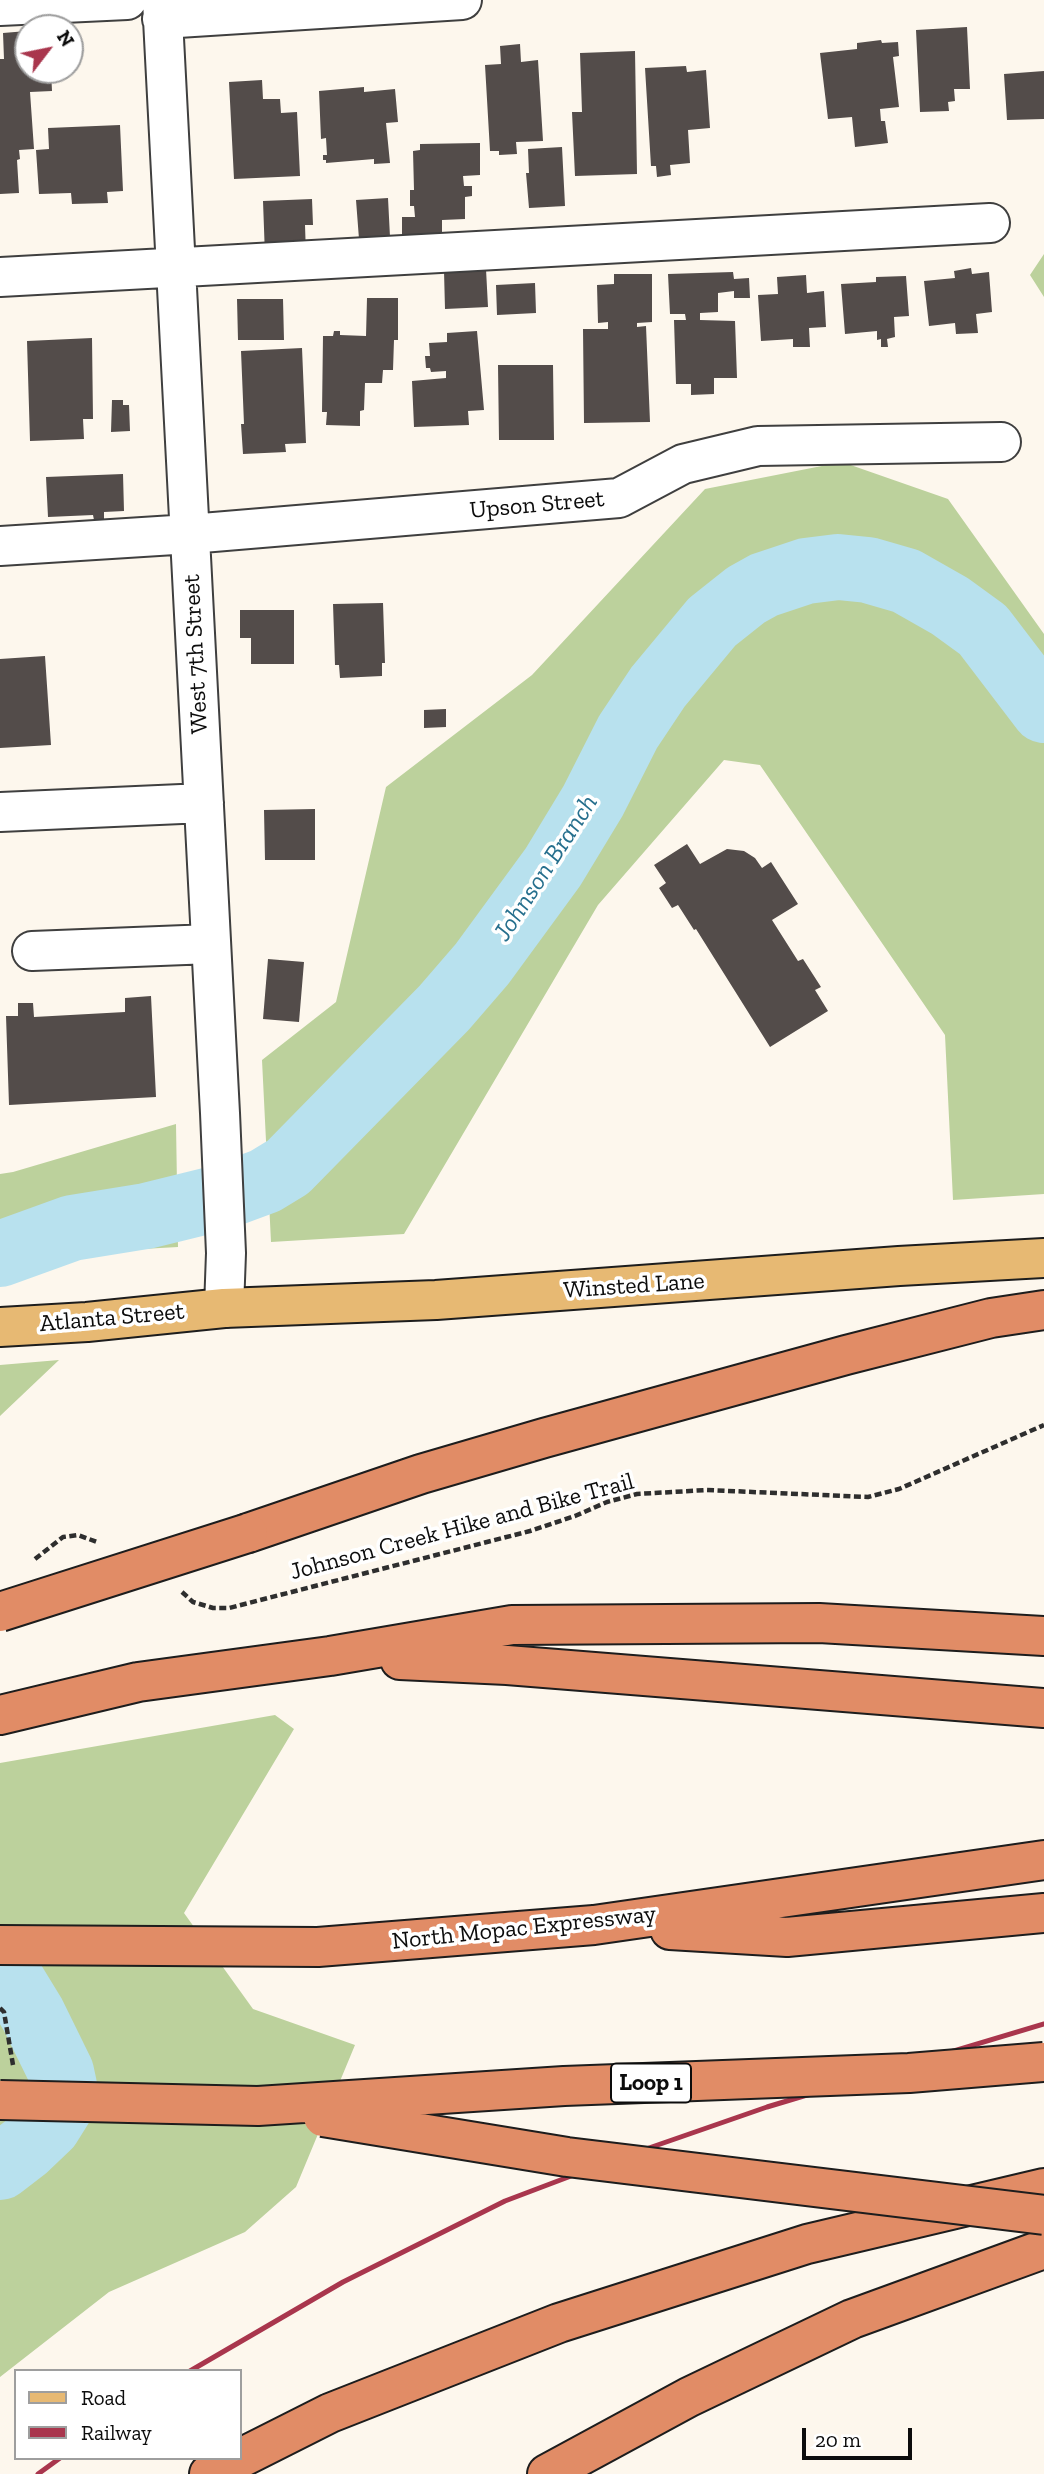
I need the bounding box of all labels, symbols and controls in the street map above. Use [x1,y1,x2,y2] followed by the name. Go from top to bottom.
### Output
[14,14,84,84] north arrow
[52,26,79,51] text: N
[468,485,606,525] street label: Upson Street
[177,573,215,735] street label: West 7th Street
[487,789,605,947] water label: Johnson Branch
[562,1267,706,1305] street label: Winsted Lane
[38,1297,186,1339] street label: Atlanta Street
[287,1467,637,1587] street label: Johnson Creek Hike and Bike Trail
[391,1900,657,1956] street label: North Mopac Expressway
[611,2064,691,2102] road number: Loop 1
[14,2369,242,2460] legend
[81,2385,126,2410] text: Road
[806,2414,916,2458] scale bar
[81,2420,152,2445] text: Railway
[815,2427,861,2452] text: 20 m

